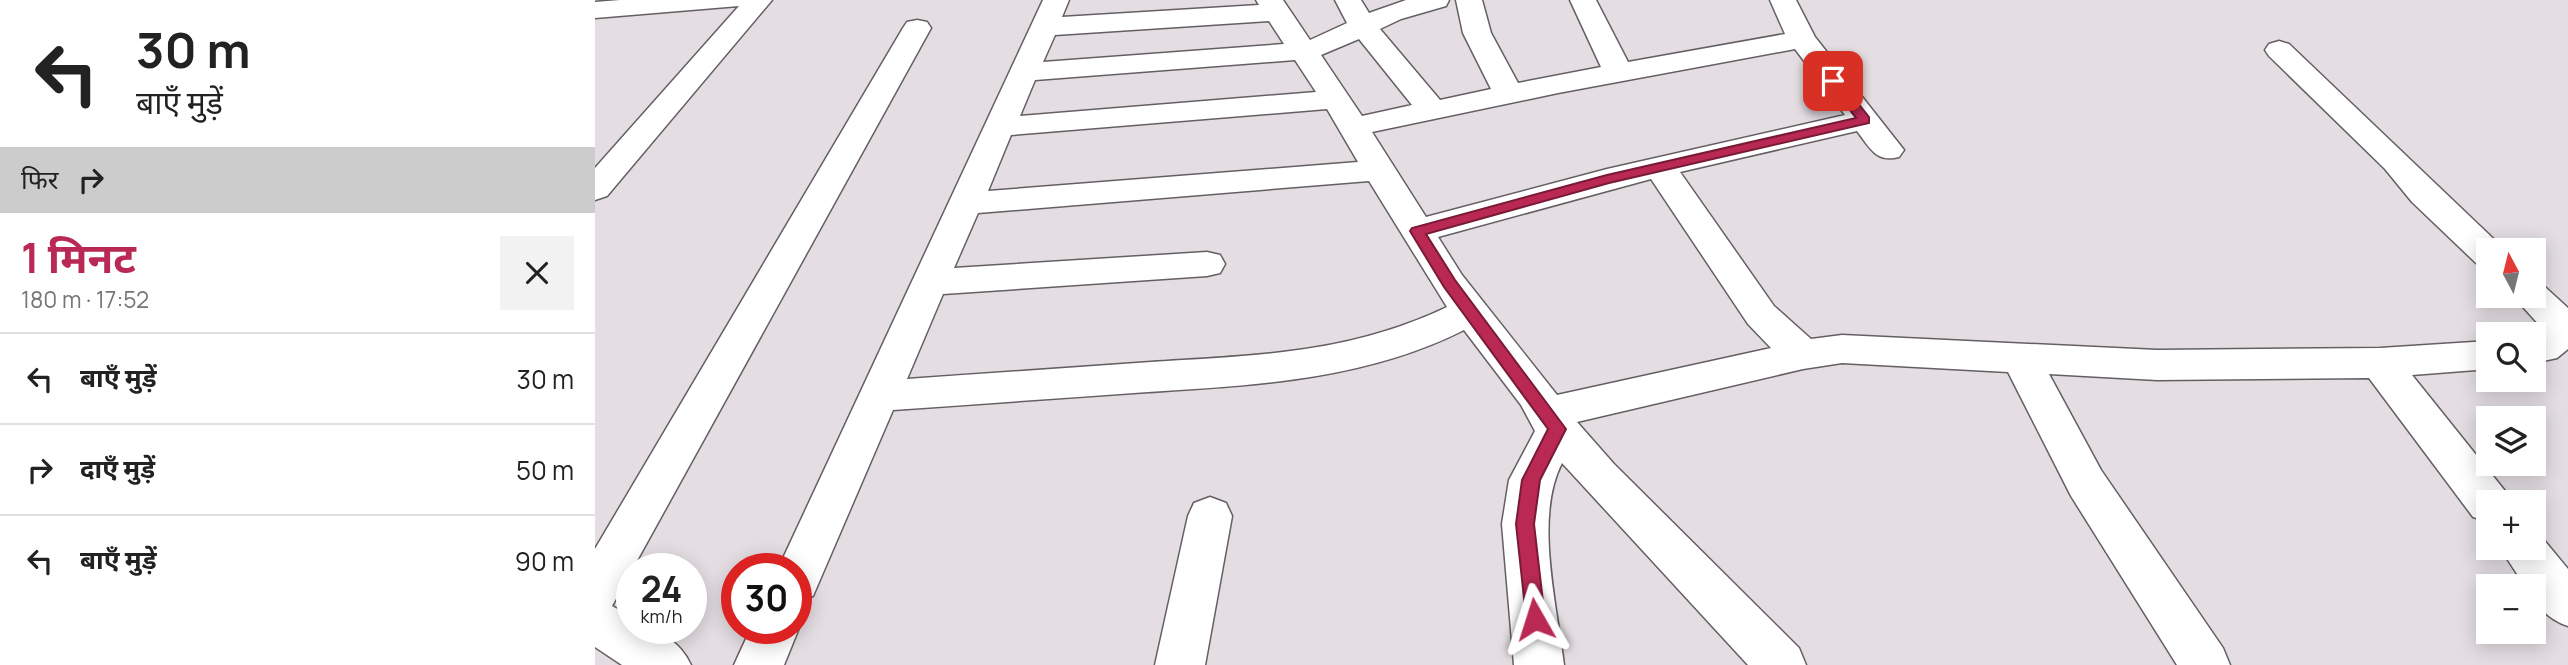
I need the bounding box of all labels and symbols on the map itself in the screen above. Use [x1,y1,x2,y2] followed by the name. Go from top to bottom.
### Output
[1803,51,1863,111] pin
[2476,238,2546,308] north arrow
[721,553,812,644] speed limit sign: 30
[1498,582,1572,656] position arrow

